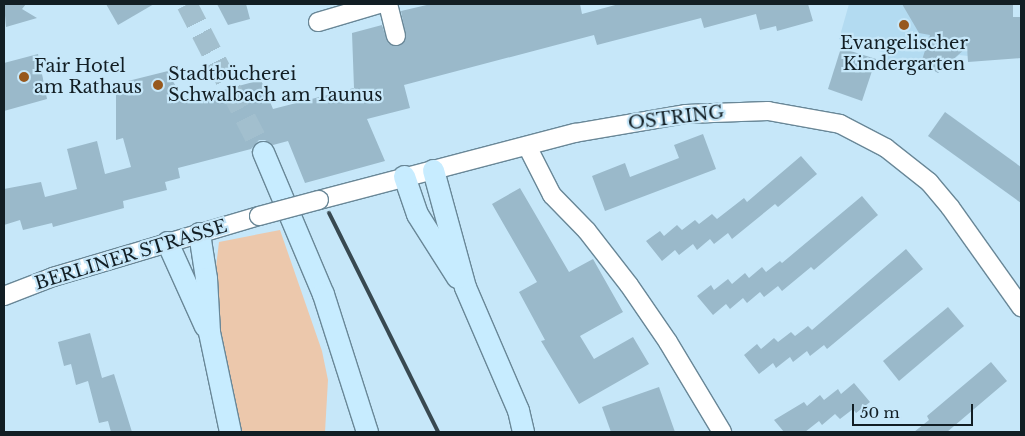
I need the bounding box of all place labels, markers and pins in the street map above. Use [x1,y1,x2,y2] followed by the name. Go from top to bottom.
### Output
[898,19,910,31] marker: Evangelischer Kindergarten
[840,33,968,76] place label: Evangelischer Kindergarten
[34,56,142,98] place label: Fair Hotel am Rathaus
[168,64,383,106] place label: Stadtbücherei Schwalbach am Taunus
[18,71,30,83] marker: Fair Hotel am Rathaus
[152,79,164,91] marker: Stadtbücherei Schwalbach am Taunus

